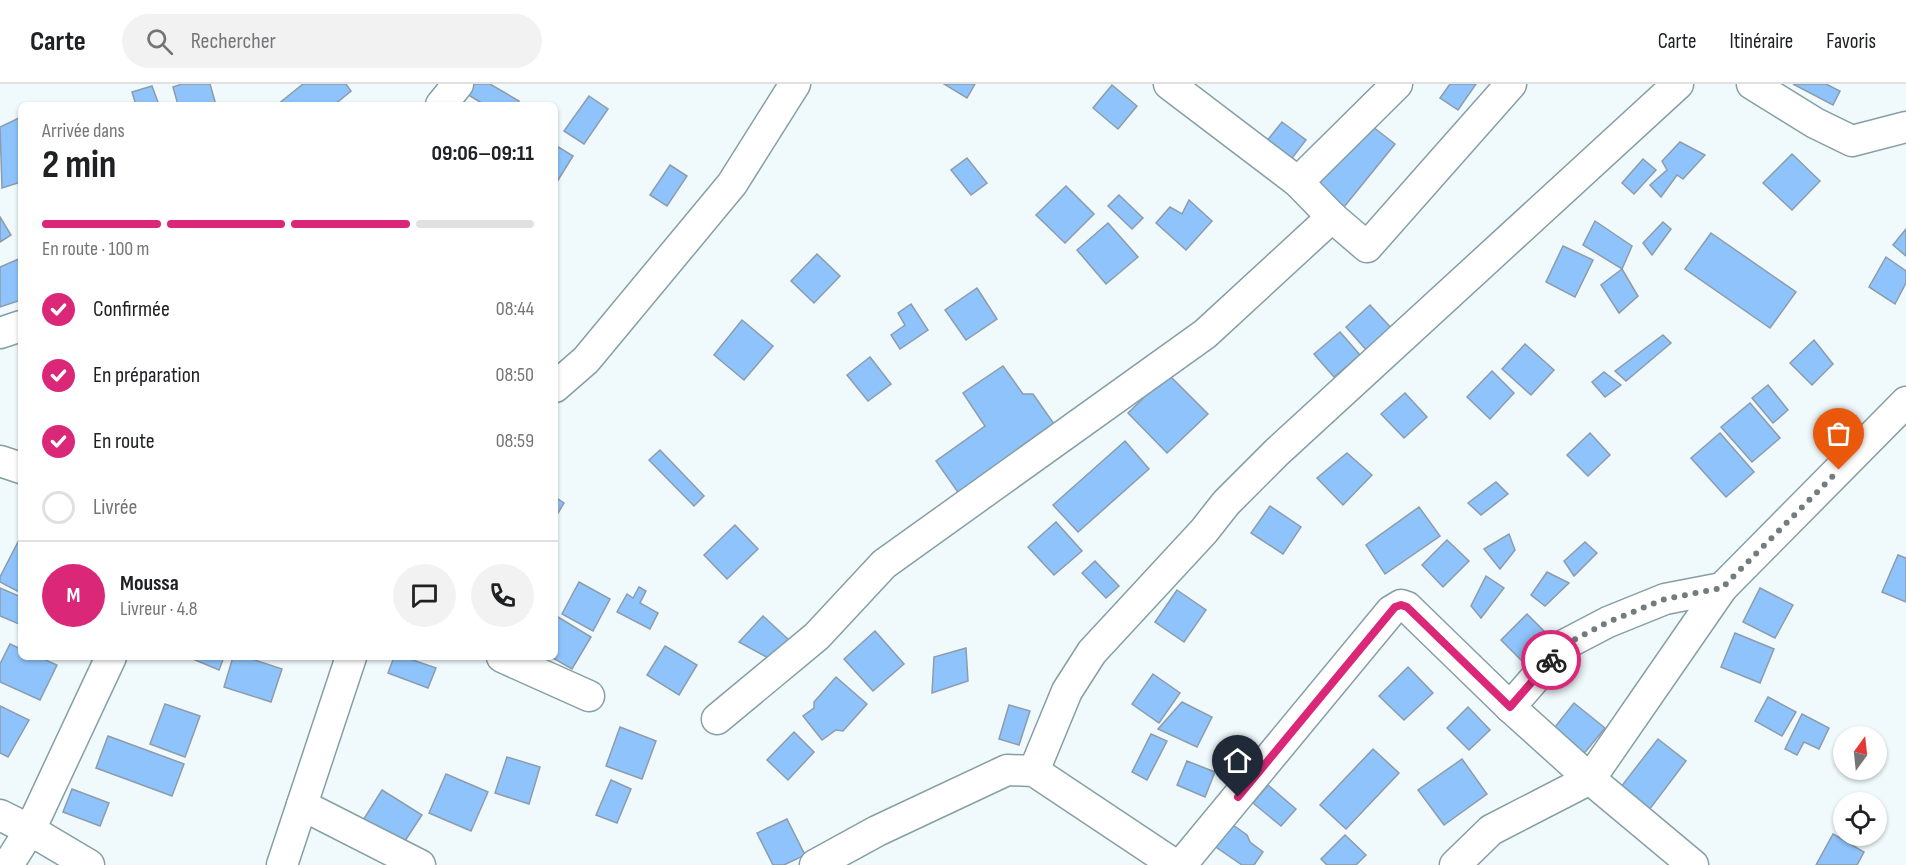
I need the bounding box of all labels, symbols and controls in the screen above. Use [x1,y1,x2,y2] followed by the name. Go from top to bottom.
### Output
[122,14,542,68] search box
[30,25,86,58] text: Carte
[143,25,176,58] icon: search
[191,28,276,55] text: Rechercher
[1658,29,1697,54] text: Carte
[1730,29,1793,54] text: Itinéraire
[1826,29,1876,54] text: Favoris
[42,119,125,143] text: Arrivée dans
[432,140,534,167] text: 09:06–09:11
[42,142,116,189] text: 2 min
[42,237,149,261] text: En route · 100 m
[42,293,75,326] icon: check
[93,296,170,323] text: Confirmée
[496,297,534,321] text: 08:44
[42,359,75,392] icon: check
[93,362,200,389] text: En préparation
[496,363,534,387] text: 08:50
[1813,408,1864,470] pin
[1822,417,1855,450] icon: bag
[42,425,75,458] icon: check
[93,428,155,455] text: En route
[496,429,534,453] text: 08:59
[93,494,137,521] text: Livrée
[393,564,456,627] button: chat
[471,564,534,627] button: phone
[120,570,179,597] text: Moussa
[67,582,80,609] text: M
[120,597,198,621] text: Livreur · 4.8
[1521,630,1581,690] courier
[1535,644,1568,677] icon: bike
[1833,726,1887,780] north arrow
[1833,726,1887,846] map controls
[1212,735,1263,797] pin
[1221,744,1254,777] icon: home
[1833,792,1887,846] button: locate

